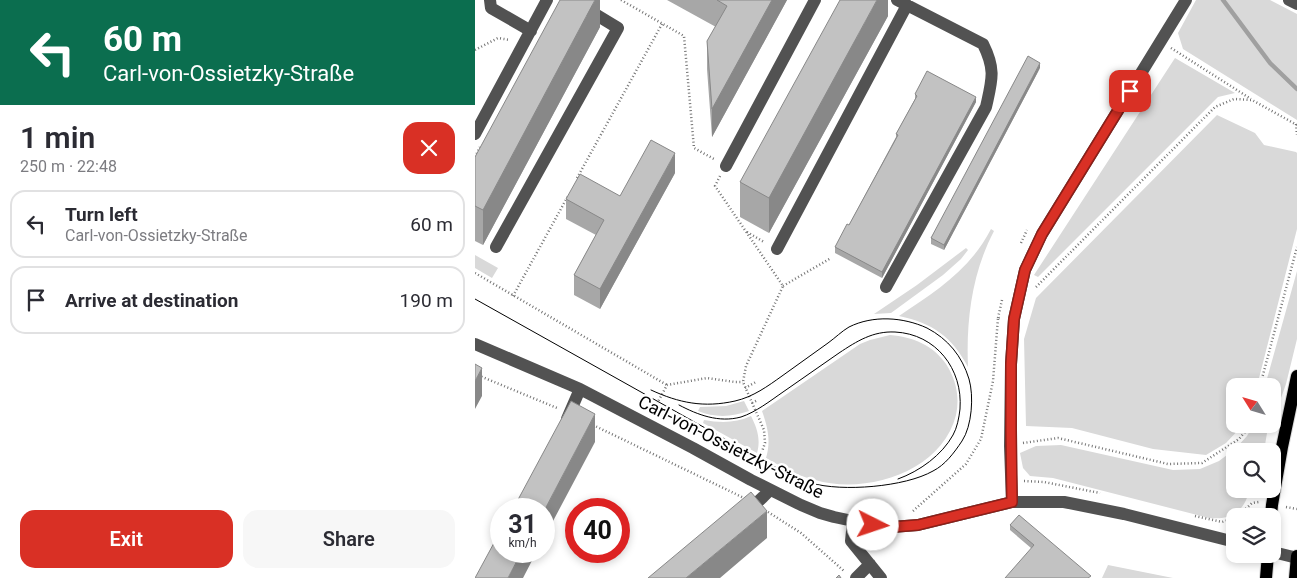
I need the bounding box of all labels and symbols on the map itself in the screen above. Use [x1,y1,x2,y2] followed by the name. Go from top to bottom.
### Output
[1109,70,1151,112] pin
[1226,378,1281,432] north arrow
[635,391,828,503] street label: Carl-von-Ossietzky-Straße
[565,498,630,563] speed limit sign: 40
[846,498,898,550] position arrow

